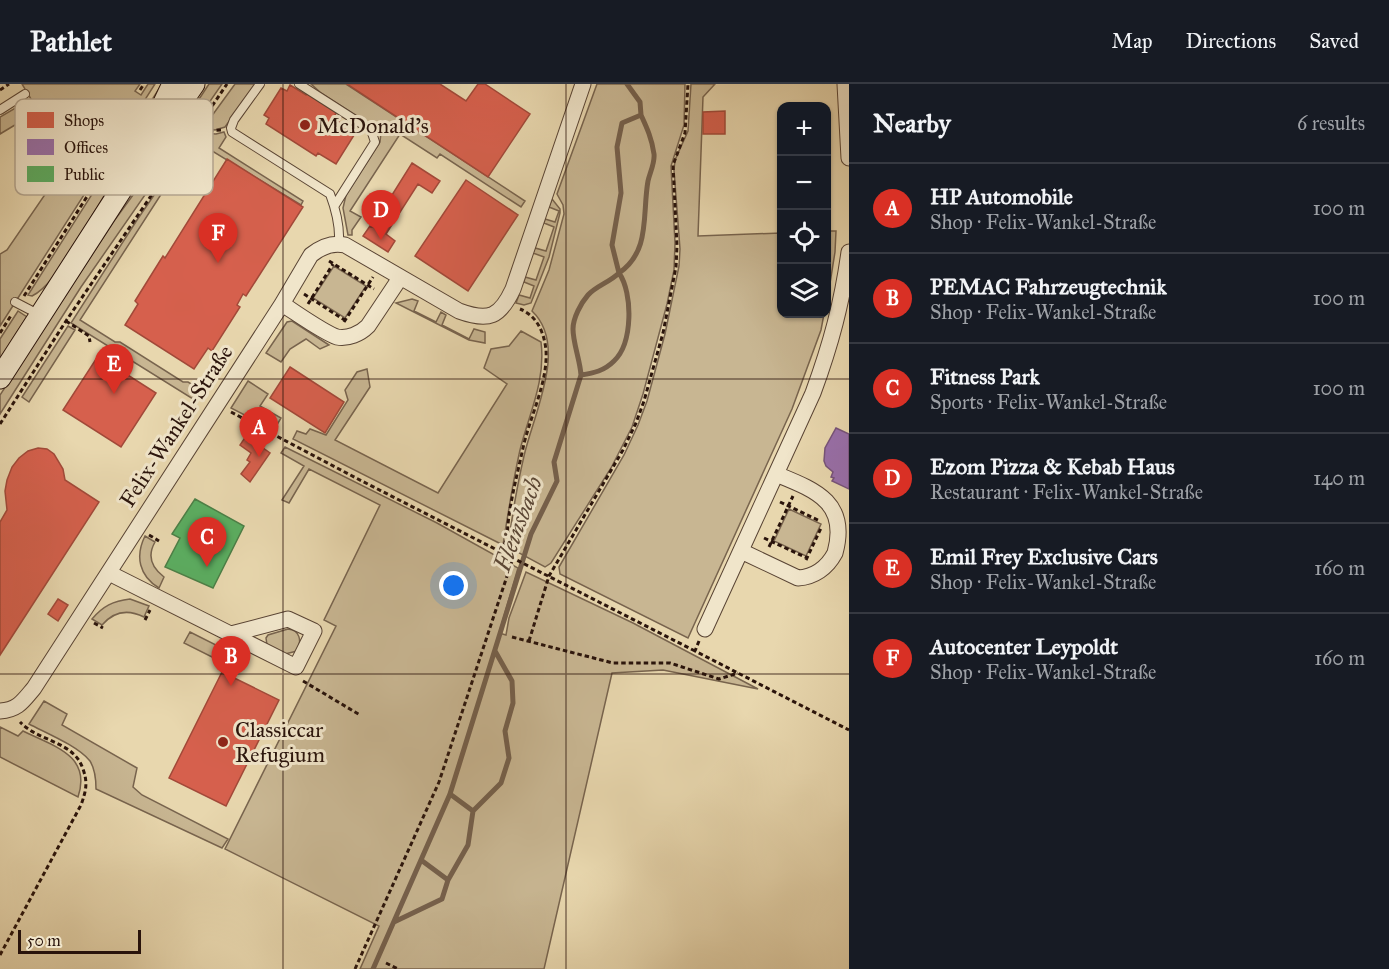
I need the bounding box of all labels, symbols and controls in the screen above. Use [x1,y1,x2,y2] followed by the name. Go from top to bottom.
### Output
[30,24,112,59] text: Pathlet
[1112,28,1153,54] text: Map
[1186,28,1276,54] text: Directions
[1309,28,1359,54] text: Saved
[15,99,213,195] legend
[777,102,831,318] map controls
[777,102,831,156] button: +
[873,107,951,139] text: Nearby
[64,111,104,130] text: Shops
[1297,111,1365,135] text: 6 results
[317,112,429,139] place label: McDonald's
[298,118,312,132] marker: McDonald's
[64,138,108,157] text: Offices
[777,156,831,210] button: −
[64,165,105,184] text: Public
[930,183,1073,210] text: HP Automobile
[362,190,400,240] pin: D
[886,196,899,220] text: A
[1313,196,1365,220] text: 100 m
[777,210,831,264] button: locate
[930,210,1156,234] text: Shop · Felix-Wankel-Straße
[198,214,238,263] pin: F
[777,264,831,318] button: layers
[930,273,1167,300] text: PEMAC Fahrzeugtechnik
[886,286,899,310] text: B
[1313,286,1365,310] text: 100 m
[930,300,1156,324] text: Shop · Felix-Wankel-Straße
[114,340,238,512] street label: Felix-Wankel-Straße
[94,344,134,394] pin: E
[930,363,1040,390] text: Fitness Park
[886,376,899,400] text: C
[1313,376,1365,400] text: 100 m
[930,390,1167,414] text: Sports · Felix-Wankel-Straße
[240,408,278,457] pin: A
[930,453,1175,480] text: Ezom Pizza & Kebab Haus
[885,466,900,490] text: D
[1313,466,1365,490] text: 140 m
[487,472,549,577] water label: Fleinsbach
[930,480,1203,504] text: Restaurant · Felix-Wankel-Straße
[188,518,226,567] pin: C
[930,543,1158,570] text: Emil Frey Exclusive Cars
[885,556,900,580] text: E
[1314,556,1365,580] text: 160 m
[930,570,1156,594] text: Shop · Felix-Wankel-Straße
[439,571,468,600] your location
[930,633,1118,660] text: Autocenter Leypoldt
[212,636,250,686] pin: B
[886,646,899,670] text: F
[1314,646,1365,670] text: 160 m
[930,660,1156,684] text: Shop · Felix-Wankel-Straße
[235,716,326,768] place label: Classiccar Refugium
[216,735,230,749] marker: Classiccar Refugium
[18,927,141,954] scale bar
[27,931,61,950] text: 50 m

